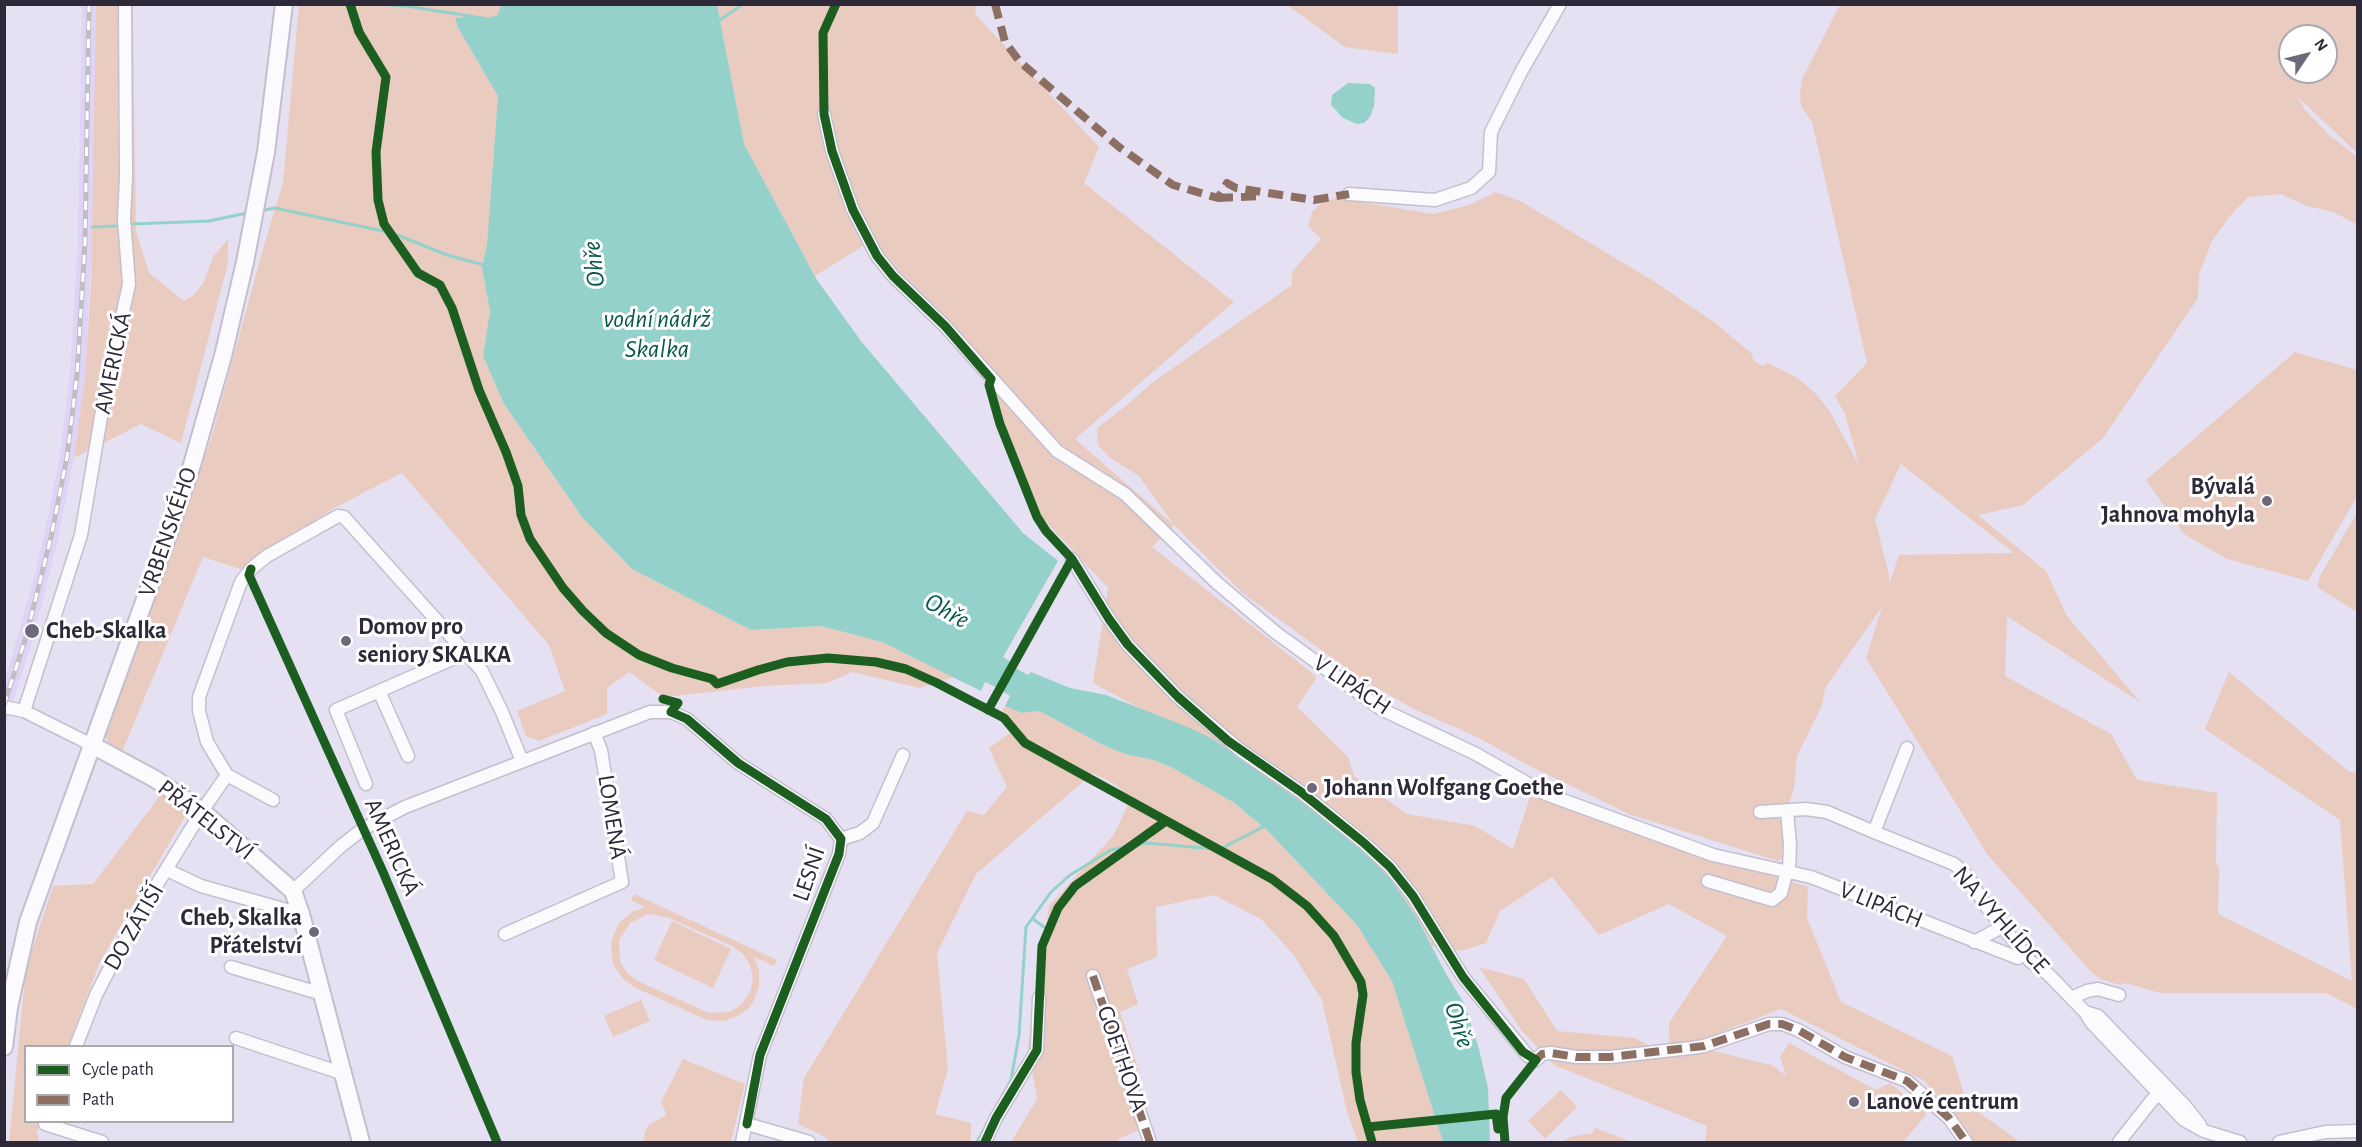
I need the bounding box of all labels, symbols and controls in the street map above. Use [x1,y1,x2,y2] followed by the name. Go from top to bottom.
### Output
[2278,24,2338,84] north arrow
[2311,36,2331,54] text: N
[576,239,612,289] water label: Ohře
[603,303,711,364] water label: vodní nádrž Skalka
[88,310,138,416] street label: AMERICKÁ
[132,464,204,600] street label: VRBENSKÉHO
[2101,473,2255,529] place label: Bývalá Jahnova mohyla
[2260,494,2274,508] marker: Bývalá Jahnova mohyla
[919,586,975,636] water label: Ohře
[358,613,511,669] place label: Domov pro seniory SKALKA
[46,617,167,645] place label: Cheb-Skalka
[23,622,41,640] marker: Cheb-Skalka
[339,634,353,648] marker: Domov pro seniory SKALKA
[1308,649,1396,721] street label: V LIPÁCH
[152,773,260,867] street label: PŘÁTELSTVÍ
[591,773,633,861] street label: LOMENÁ
[1324,774,1564,802] place label: Johann Wolfgang Goethe
[1305,781,1319,795] marker: Johann Wolfgang Goethe
[358,794,426,900] street label: AMERICKÁ
[786,843,832,905] street label: LESNÍ
[1947,860,2055,980] street label: NA VYHLÍDCE
[1835,875,1927,935] street label: V LIPÁCH
[98,878,170,976] street label: DO ZÁTIŠÍ
[180,904,302,960] place label: Cheb, Skalka Přátelství
[307,925,321,939] marker: Cheb, Skalka Přátelství
[1437,998,1481,1052] water label: Ohře
[1090,1002,1154,1116] street label: GOETHOVA
[24,1045,234,1123] legend
[82,1061,154,1079] text: Cycle path
[1866,1088,2019,1116] place label: Lanové centrum
[82,1091,114,1109] text: Path
[1847,1095,1861,1109] marker: Lanové centrum

